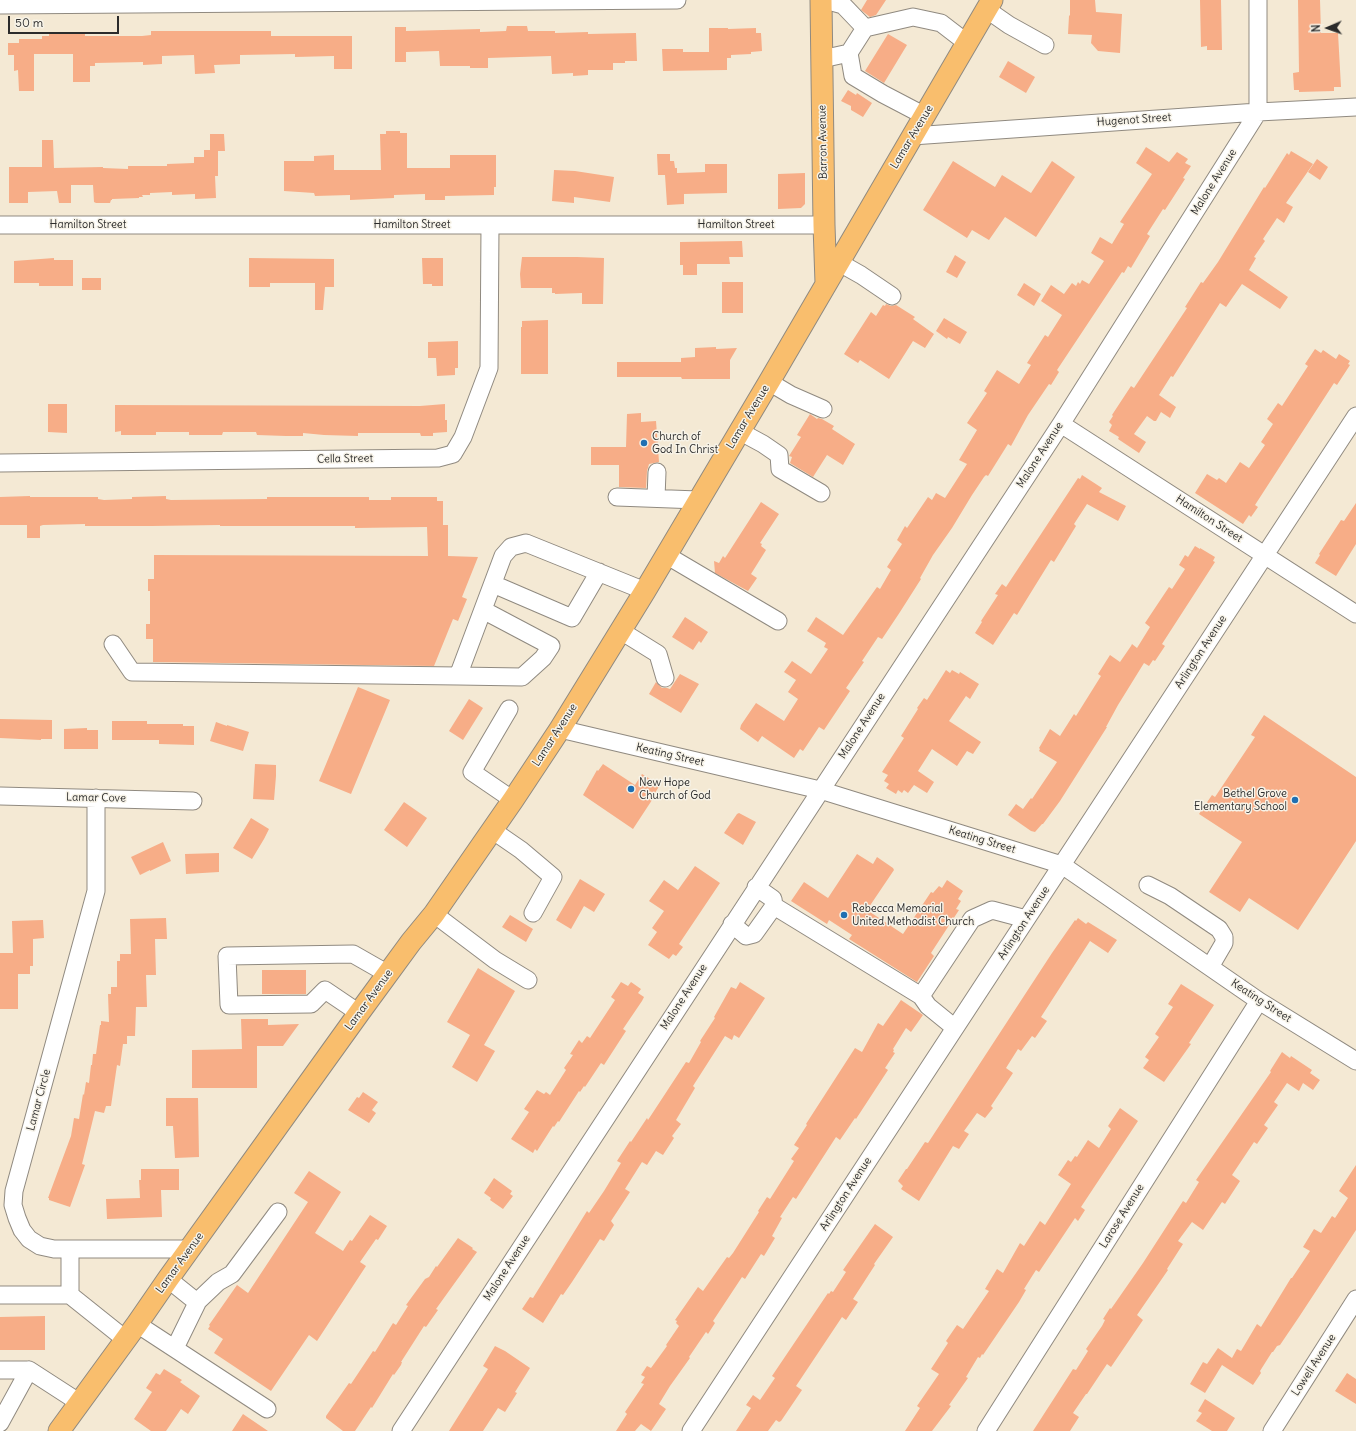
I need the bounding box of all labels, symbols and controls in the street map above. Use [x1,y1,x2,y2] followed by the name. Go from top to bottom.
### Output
[10,8,121,34] scale bar
[1308,8,1348,48] north arrow
[15,15,43,30] text: 50 m
[1309,24,1323,32] text: N
[888,103,936,171] street label: Lamar Avenue
[816,105,830,179] street label: Barron Avenue
[1096,111,1172,129] street label: Hugenot Street
[1188,146,1240,218] street label: Malone Avenue
[50,218,126,232] street label: Hamilton Street
[374,218,450,232] street label: Hamilton Street
[698,218,774,232] street label: Hamilton Street
[724,383,772,451] street label: Lamar Avenue
[1014,420,1066,490] street label: Malone Avenue
[652,430,718,456] place label: Church of God In Christ
[639,438,649,448] marker: Church of God In Christ
[317,452,373,466] street label: Cella Street
[1173,492,1245,546] street label: Hamilton Street
[1172,613,1230,691] street label: Arlington Avenue
[836,691,888,761] street label: Malone Avenue
[530,701,580,769] street label: Lamar Avenue
[635,741,705,769] street label: Keating Street
[639,776,711,802] place label: New Hope Church of God
[626,784,636,794] marker: New Hope Church of God
[1194,787,1287,813] place label: Bethel Grove Elementary School
[66,791,126,805] street label: Lamar Cove
[1290,795,1300,805] marker: Bethel Grove Elementary School
[947,824,1017,856] street label: Keating Street
[995,884,1053,962] street label: Arlington Avenue
[852,902,974,928] place label: Rebecca Memorial United Methodist Church
[839,910,849,920] marker: Rebecca Memorial United Methodist Church
[658,962,710,1032] street label: Malone Avenue
[342,967,396,1033] street label: Lamar Avenue
[1228,977,1294,1025] street label: Keating Street
[24,1068,54,1132] street label: Lamar Circle
[817,1155,875,1233] street label: Arlington Avenue
[1097,1181,1147,1251] street label: Larose Avenue
[153,1230,207,1296] street label: Lamar Avenue
[481,1233,533,1303] street label: Malone Avenue
[1289,1332,1339,1398] street label: Lowell Avenue

